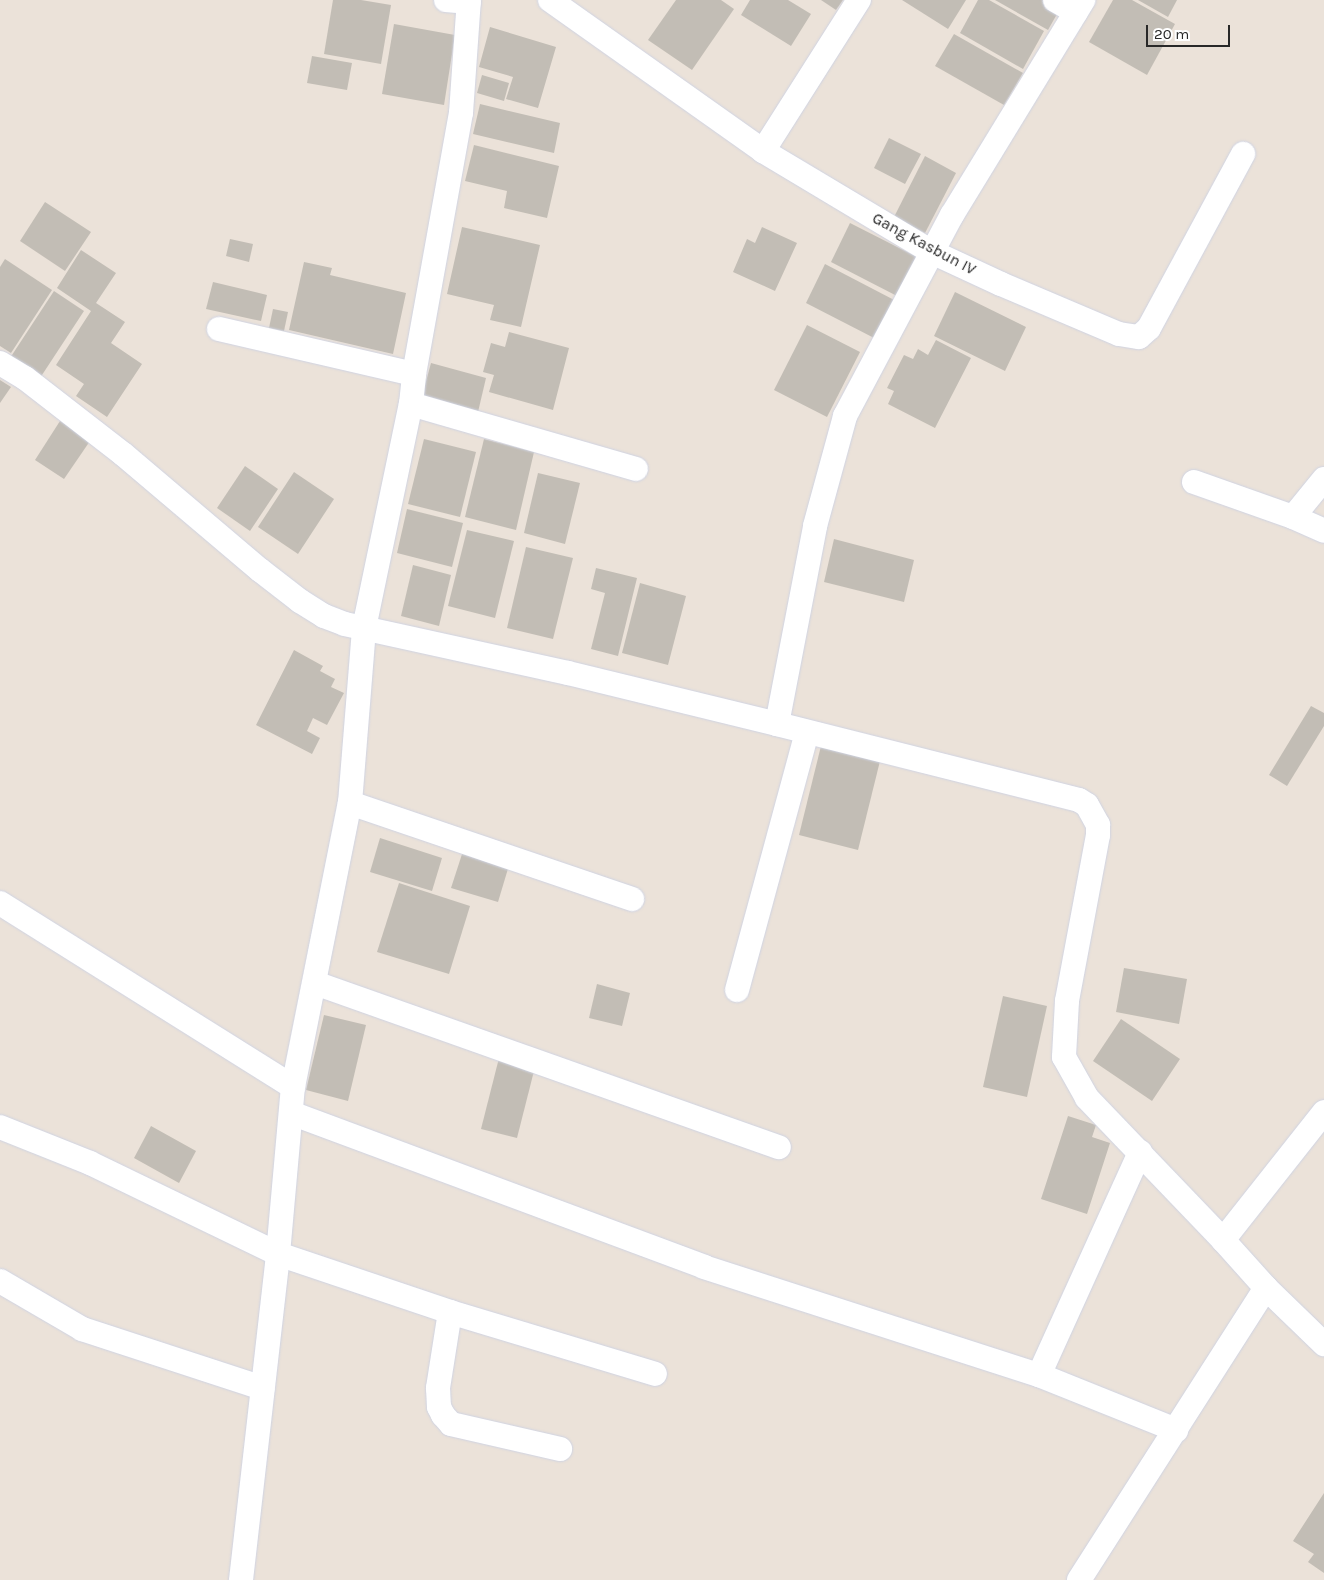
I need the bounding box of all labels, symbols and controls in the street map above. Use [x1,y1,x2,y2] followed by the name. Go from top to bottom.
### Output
[1149,15,1233,47] scale bar
[1154,25,1189,43] text: 20 m
[869,209,979,279] street label: Gang Kasbun IV

